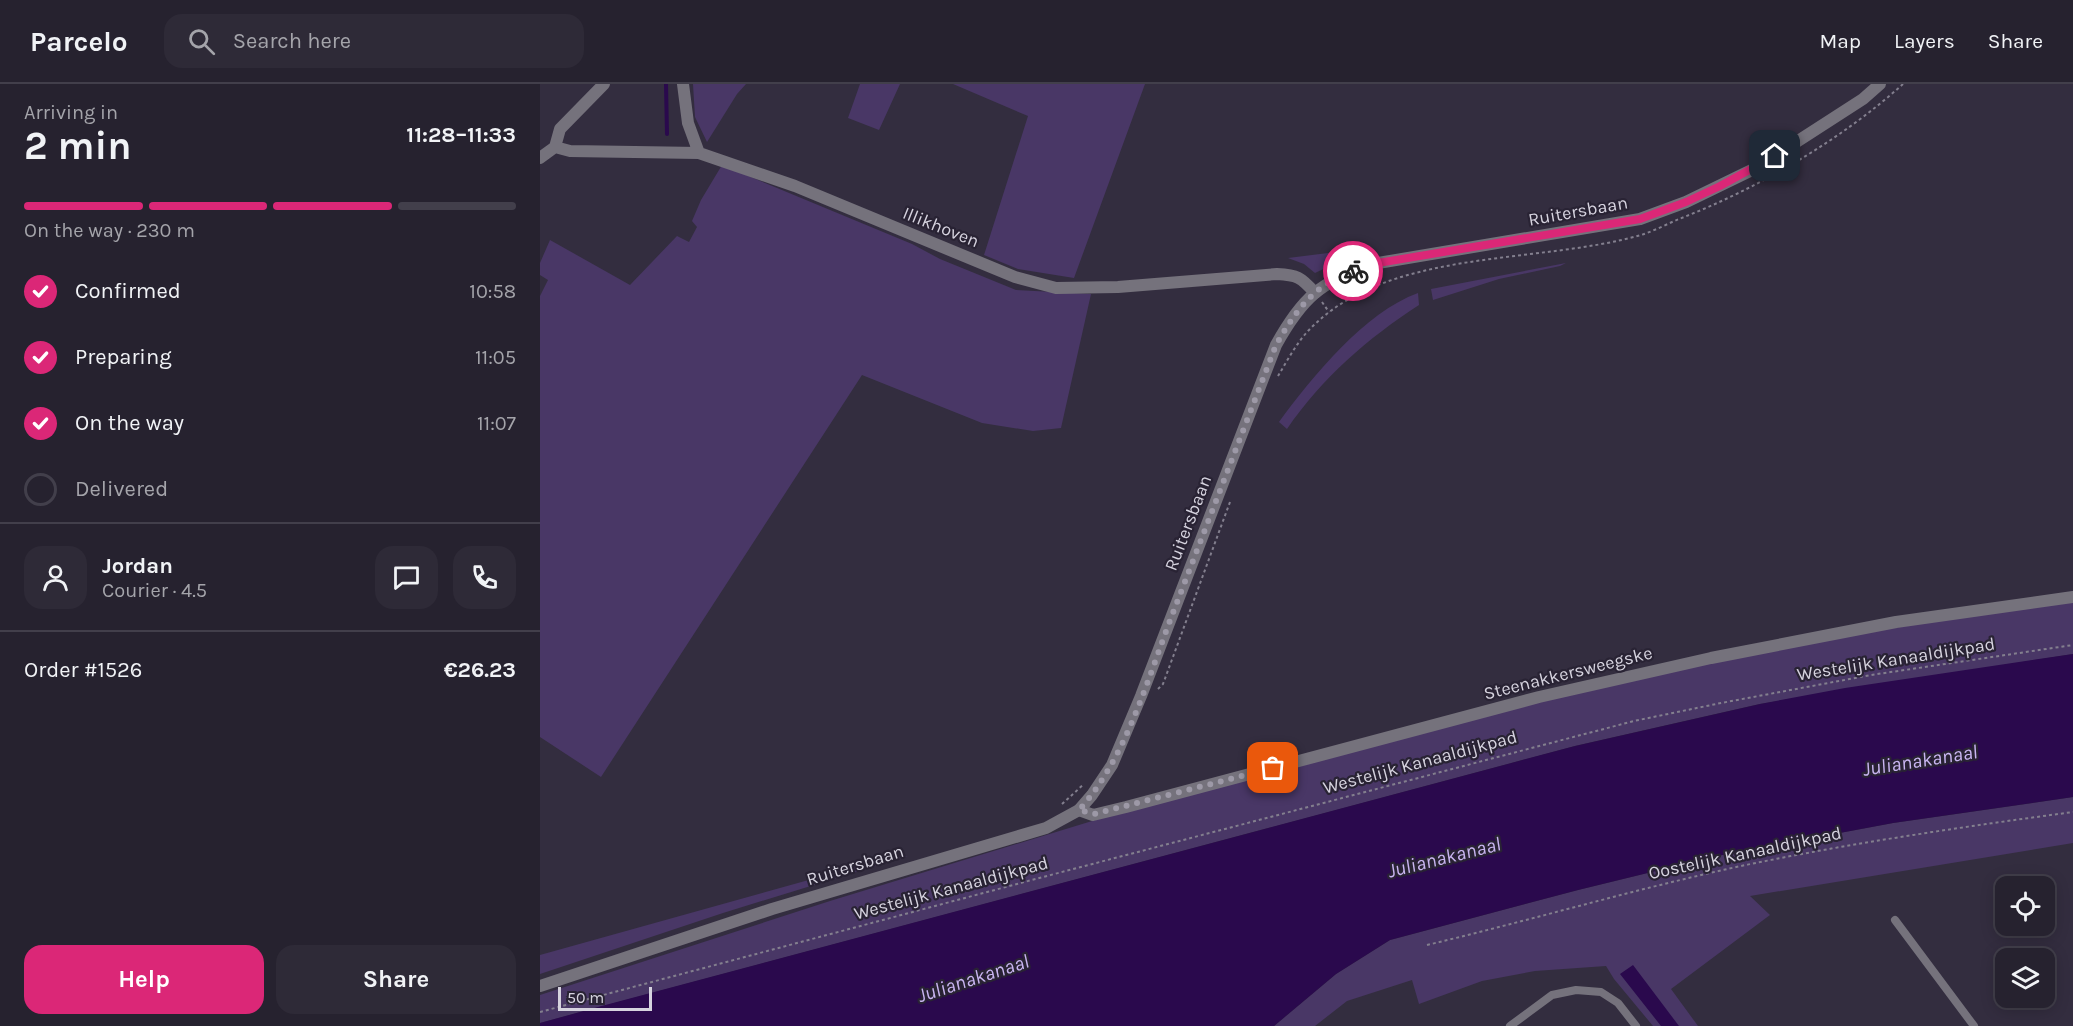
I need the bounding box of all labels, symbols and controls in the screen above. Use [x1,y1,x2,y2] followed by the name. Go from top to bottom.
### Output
[164,14,584,68] search box
[30,25,128,58] text: Parcelo
[185,25,218,58] icon: search
[233,28,351,54] text: Search here
[1819,29,1861,53] text: Map
[1894,29,1955,53] text: Layers
[1988,29,2043,53] text: Share
[24,101,118,124] text: Arriving in
[406,122,516,148] text: 11:28–11:33
[24,123,132,169] text: 2 min
[1749,130,1800,181] pin
[1758,139,1791,172] icon: home
[1527,191,1629,231] street label: Ruitersbaan
[900,202,982,252] street label: Illikhoven
[24,219,195,242] text: On the way · 230 m
[1323,241,1383,301] courier
[1337,255,1370,288] icon: bike
[24,275,57,308] icon: check
[75,278,181,304] text: Confirmed
[469,280,516,303] text: 10:58
[24,341,57,374] icon: check
[75,344,172,370] text: Preparing
[475,346,516,369] text: 11:05
[24,407,57,440] icon: check
[75,410,184,436] text: On the way
[477,412,516,435] text: 11:07
[1160,472,1216,574] street label: Ruitersbaan
[75,476,168,502] text: Delivered
[24,546,87,609] button: person
[375,546,438,609] button: chat
[453,546,516,609] button: phone
[102,553,173,579] text: Jordan
[102,579,207,602] text: Courier · 4.5
[1795,632,1997,686] street label: Westelijk Kanaaldijkpad
[1481,641,1655,705] street label: Steenakkersweegske
[24,657,142,683] text: Order #1526
[444,657,516,683] text: €26.23
[1320,725,1520,799] street label: Westelijk Kanaaldijkpad
[1861,740,1979,781] water label: Julianakanaal
[1247,742,1298,793] pin
[1256,751,1289,784] icon: bag
[1646,822,1844,884] street label: Oostelijk Kanaaldijkpad
[1385,832,1503,883] water label: Julianakanaal
[804,840,906,890] street label: Ruitersbaan
[851,851,1051,925] street label: Westelijk Kanaaldijkpad
[1995,876,2055,1008] map controls
[1995,876,2055,936] button: locate
[24,945,264,1014] button: Help
[276,945,516,1014] button: Share
[1995,948,2055,1008] button: layers
[914,950,1032,1007] water label: Julianakanaal
[558,984,652,1012] scale bar
[567,988,604,1007] text: 50 m

